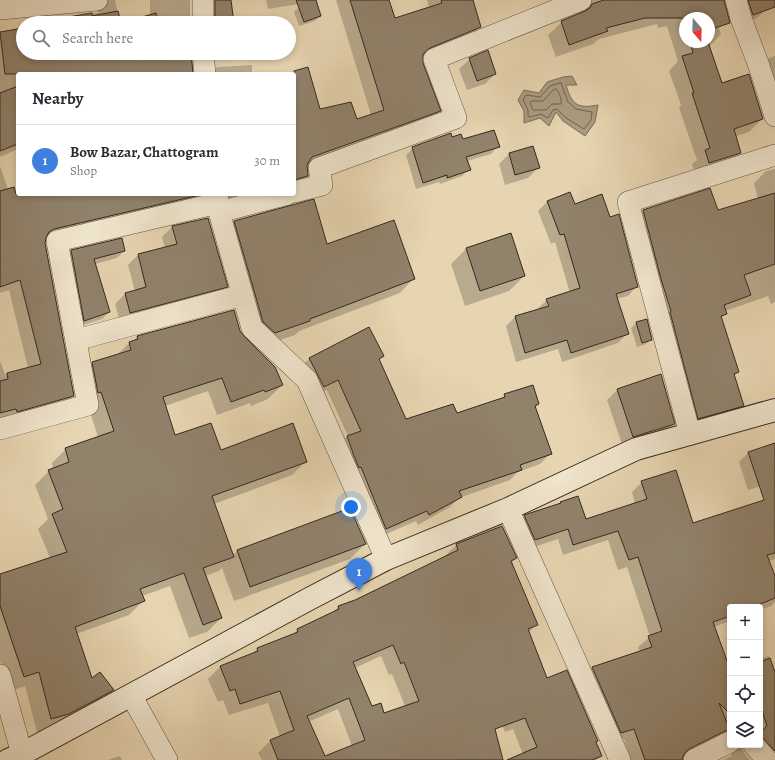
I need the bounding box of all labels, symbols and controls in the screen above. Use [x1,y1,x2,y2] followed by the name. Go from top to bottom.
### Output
[679,12,715,48] north arrow
[16,16,296,60] search box
[30,27,52,49] icon: search
[62,28,133,48] text: Search here
[32,87,83,110] text: Nearby
[70,142,219,162] text: Bow Bazar, Chattogram
[43,152,47,169] text: 1
[254,152,280,169] text: 30 m
[70,162,97,179] text: Shop
[341,497,361,517] your location
[346,558,372,591] pin: 1
[727,604,763,748] map controls
[727,604,763,640] button: +
[727,640,763,676] button: −
[727,676,763,712] button: locate
[727,712,763,748] button: layers

